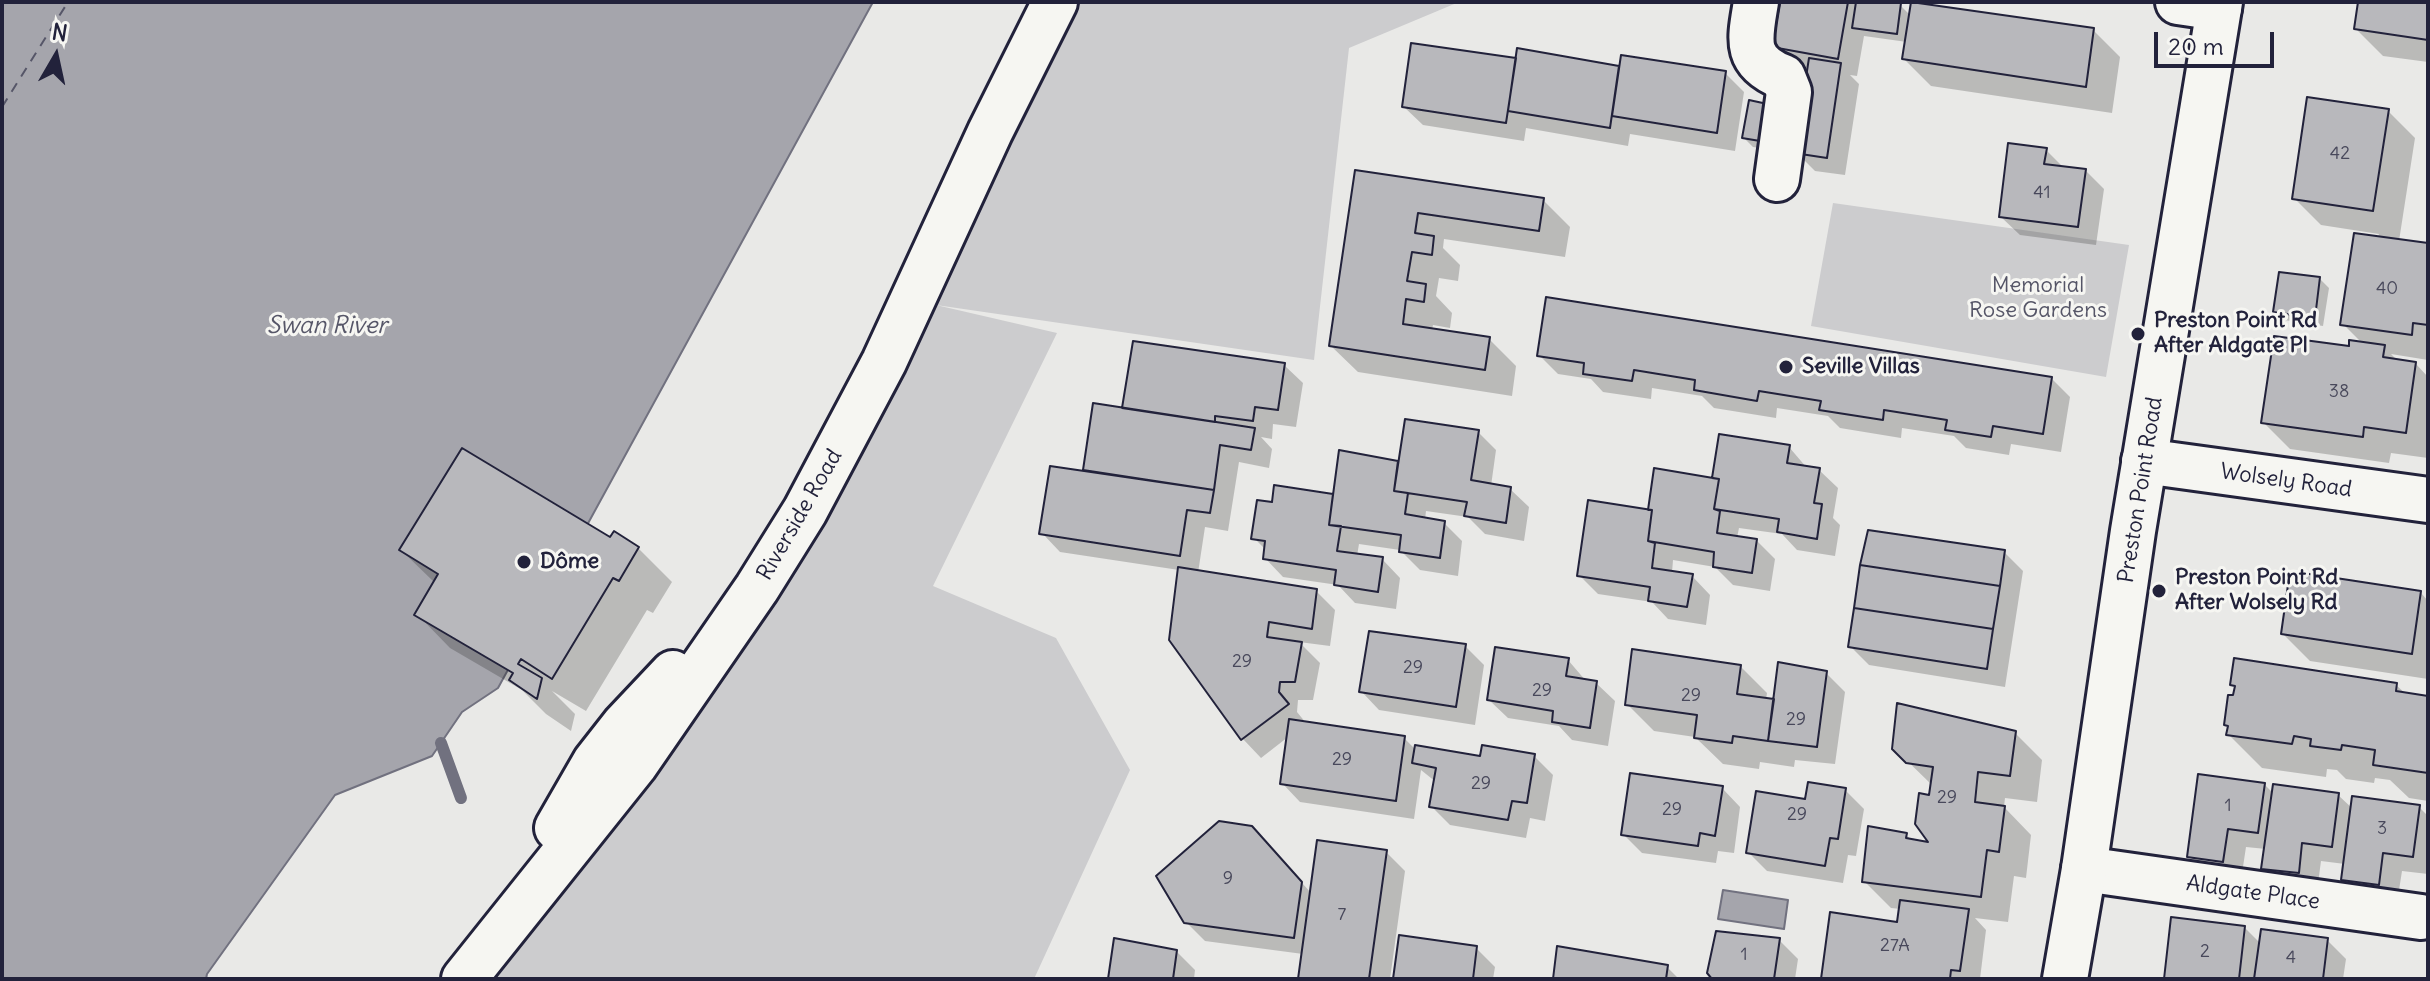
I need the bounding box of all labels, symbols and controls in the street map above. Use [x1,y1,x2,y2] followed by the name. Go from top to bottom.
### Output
[16,16,96,96] north arrow
[2158,16,2278,66] scale bar
[50,17,69,47] text: N
[2168,31,2224,61] text: 20 m
[2330,143,2350,165] house number: 42
[2033,182,2051,204] house number: 41
[1969,273,2107,324] park label: Memorial Rose Gardens
[2376,278,2398,300] house number: 40
[2154,308,2317,360] place label: Preston Point Rd After Aldgate Pl
[267,312,387,340] water label: Swan River
[2129,325,2147,343] marker: Preston Point Rd After Aldgate Pl
[1802,354,1920,380] place label: Seville Villas
[1777,358,1795,376] marker: Seville Villas
[2329,381,2349,403] house number: 38
[2113,395,2169,585] street label: Preston Point Road
[752,445,848,585] street label: Riverside Road
[2218,459,2354,503] street label: Wolsely Road
[540,549,599,575] place label: Dôme
[515,553,533,571] marker: Dôme
[2175,565,2338,616] place label: Preston Point Rd After Wolsely Rd
[2150,582,2168,600] marker: Preston Point Rd After Wolsely Rd
[1232,651,1252,673] house number: 29
[1403,657,1423,679] house number: 29
[1532,680,1552,702] house number: 29
[1681,685,1701,707] house number: 29
[1786,709,1806,731] house number: 29
[1332,749,1352,771] house number: 29
[1471,773,1491,795] house number: 29
[1937,787,1957,809] house number: 29
[2224,795,2232,817] house number: 1
[1662,799,1682,821] house number: 29
[1787,804,1807,826] house number: 29
[2377,818,2387,840] house number: 3
[1223,868,1233,890] house number: 9
[2185,871,2321,915] street label: Aldgate Place
[1338,904,1346,926] house number: 7
[1880,935,1910,957] house number: 27A
[2200,941,2210,963] house number: 2
[1740,944,1748,966] house number: 1
[2286,947,2296,969] house number: 4

